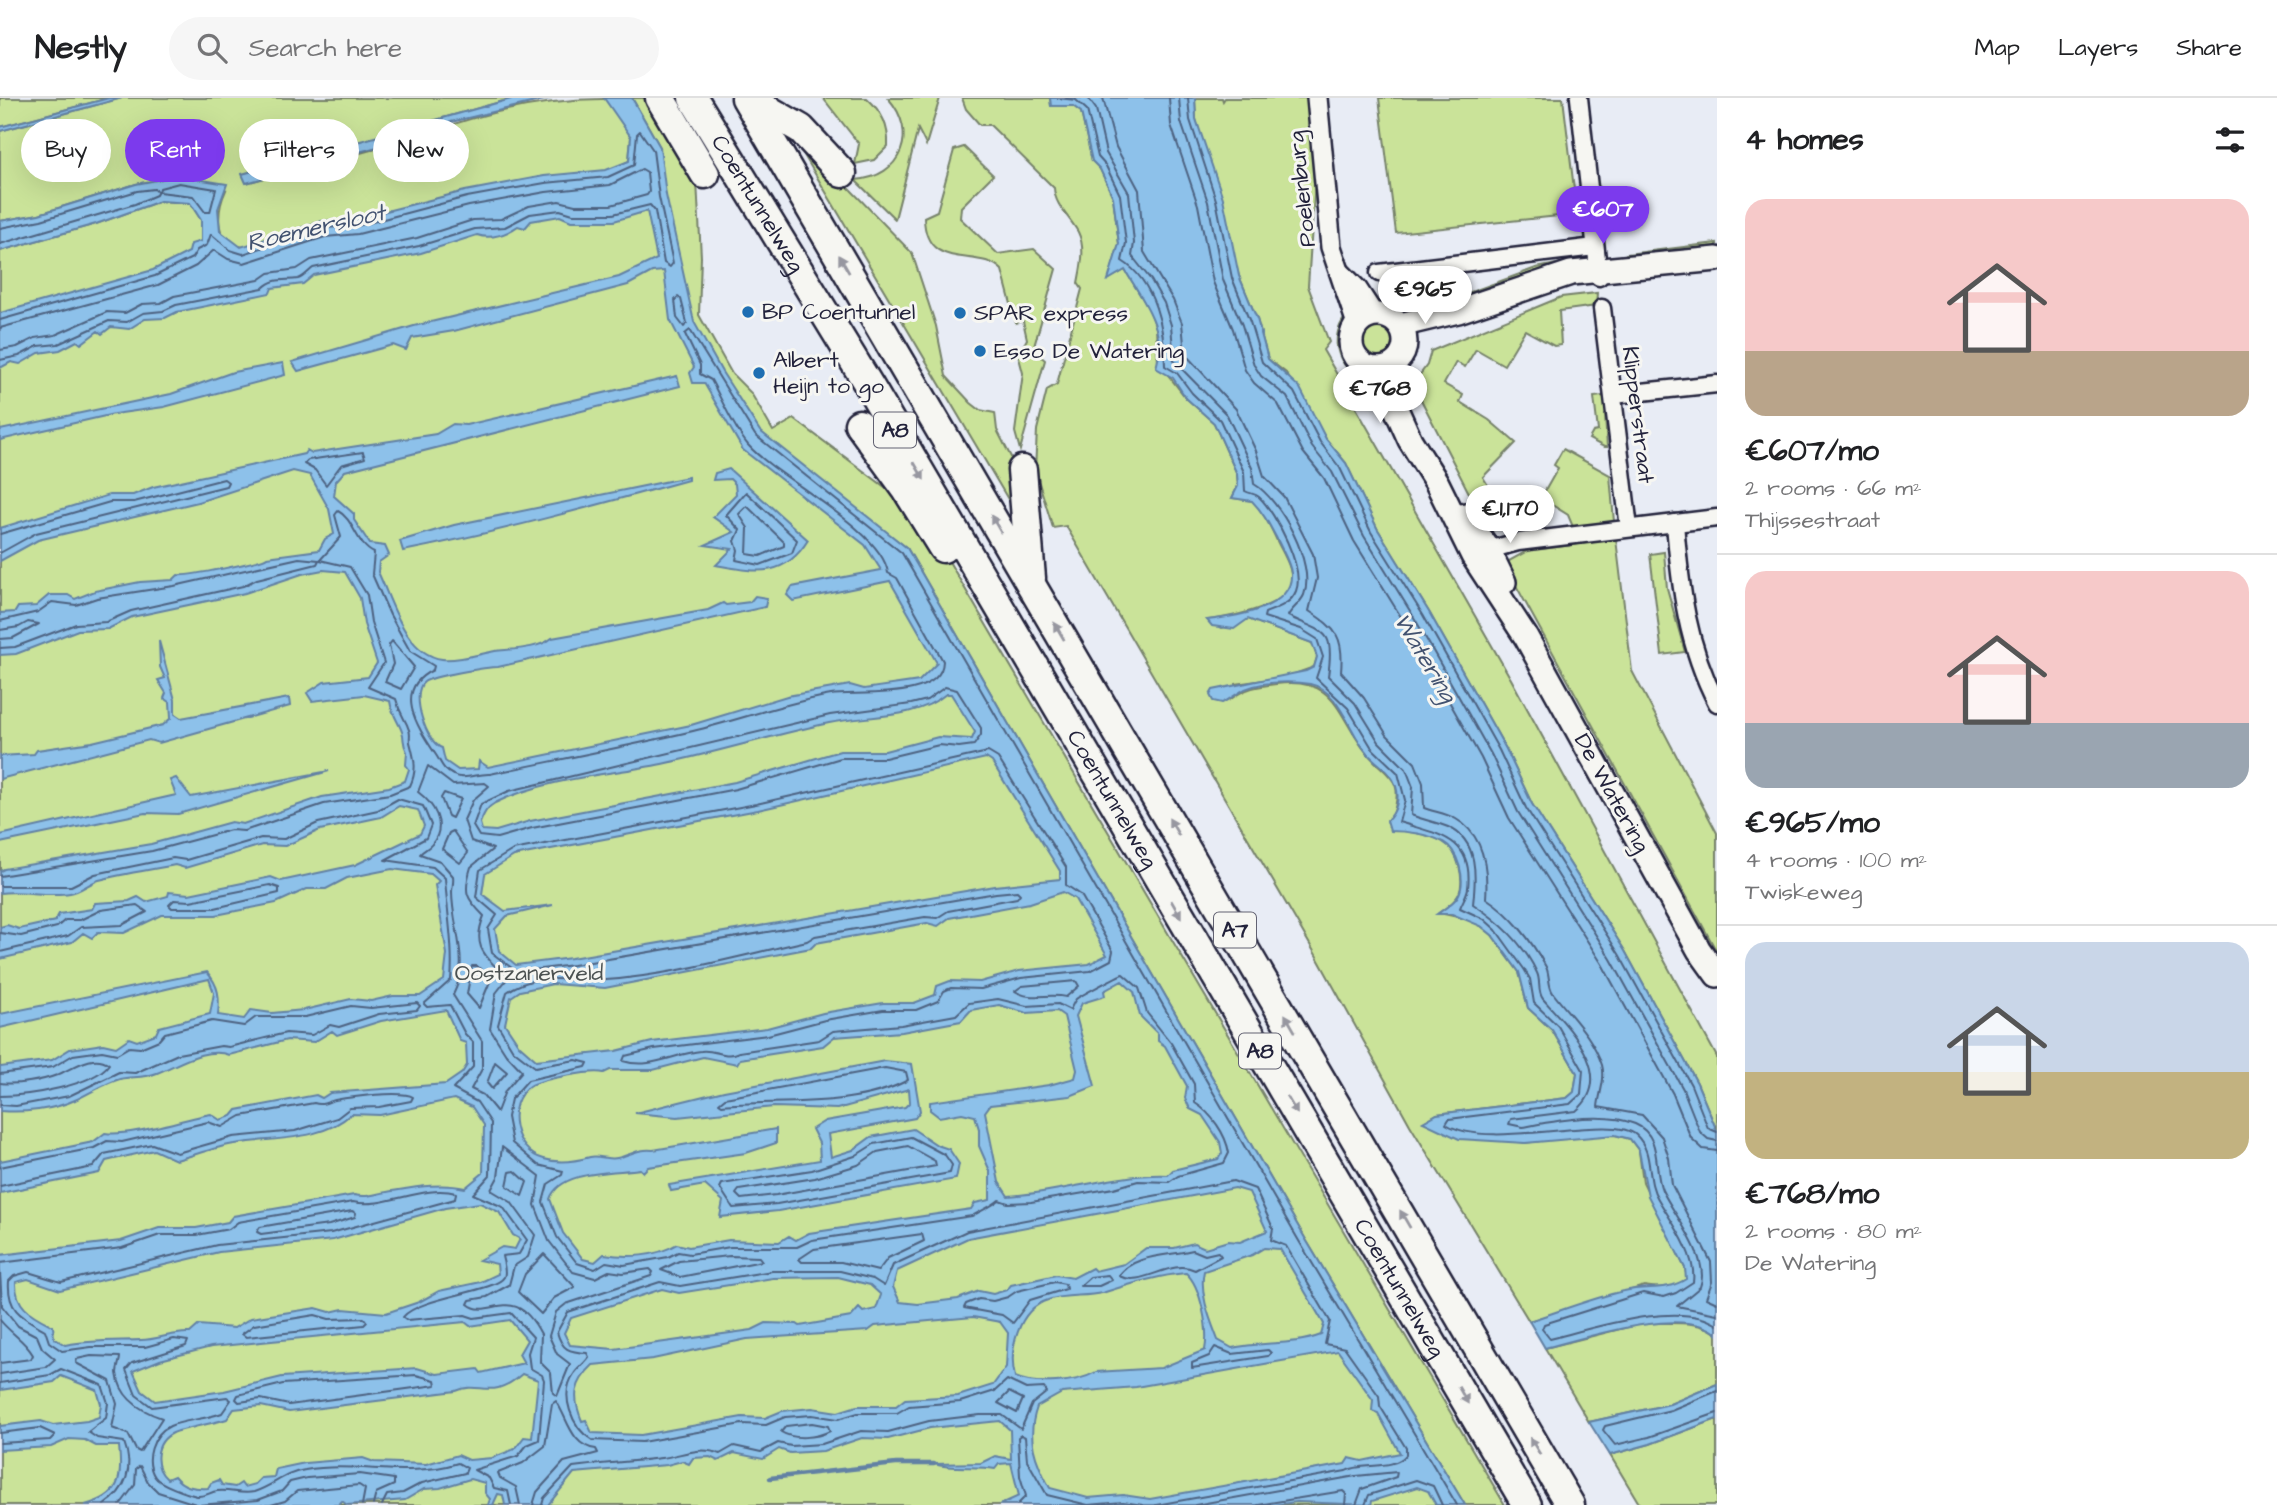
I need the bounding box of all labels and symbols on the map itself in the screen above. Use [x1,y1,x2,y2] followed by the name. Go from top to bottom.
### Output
[703,129,812,279] street label: Coentunnelweg
[1280,129,1325,249] street label: Poelenburg
[1562,186,1644,246] pin: €607
[243,195,391,260] water label: Roemersloot
[838,255,850,274] one-way arrow
[1384,266,1466,326] pin: €965
[762,296,915,328] place label: BP Coentunnel
[974,297,1128,329] place label: SPAR express
[740,304,756,320] marker: BP Coentunnel
[952,305,968,321] marker: SPAR express
[994,335,1184,368] place label: Esso De Watering
[972,343,988,359] marker: Esso De Watering
[773,344,884,403] place label: Albert Heijn to go
[1614,345,1662,486] street label: Klipperstraat
[751,365,767,381] marker: Albert Heijn to go
[1339,366,1421,425] pin: €768
[874,412,916,448] road number: A8
[913,461,925,480] one-way arrow
[1453,486,1567,545] pin: €1,170
[990,514,1002,533] one-way arrow
[1384,607,1466,711] water label: Watering
[1053,621,1065,640] one-way arrow
[1059,724,1166,875] street label: Coentunnelweg
[1565,728,1658,859] street label: De Watering
[1169,817,1181,837] one-way arrow
[1170,899,1182,918] one-way arrow
[1214,912,1256,948] road number: A7
[455,957,604,989] park label: Oostzanerveld
[1284,1014,1296,1033] one-way arrow
[1239,1034,1281,1068] road number: A8
[1285,1095,1298,1114] one-way arrow
[1399,1210,1411,1229] one-way arrow
[1346,1213,1453,1364] street label: Coentunnelweg
[1457,1385,1469,1404] one-way arrow
[1529,1437,1541,1456] one-way arrow

